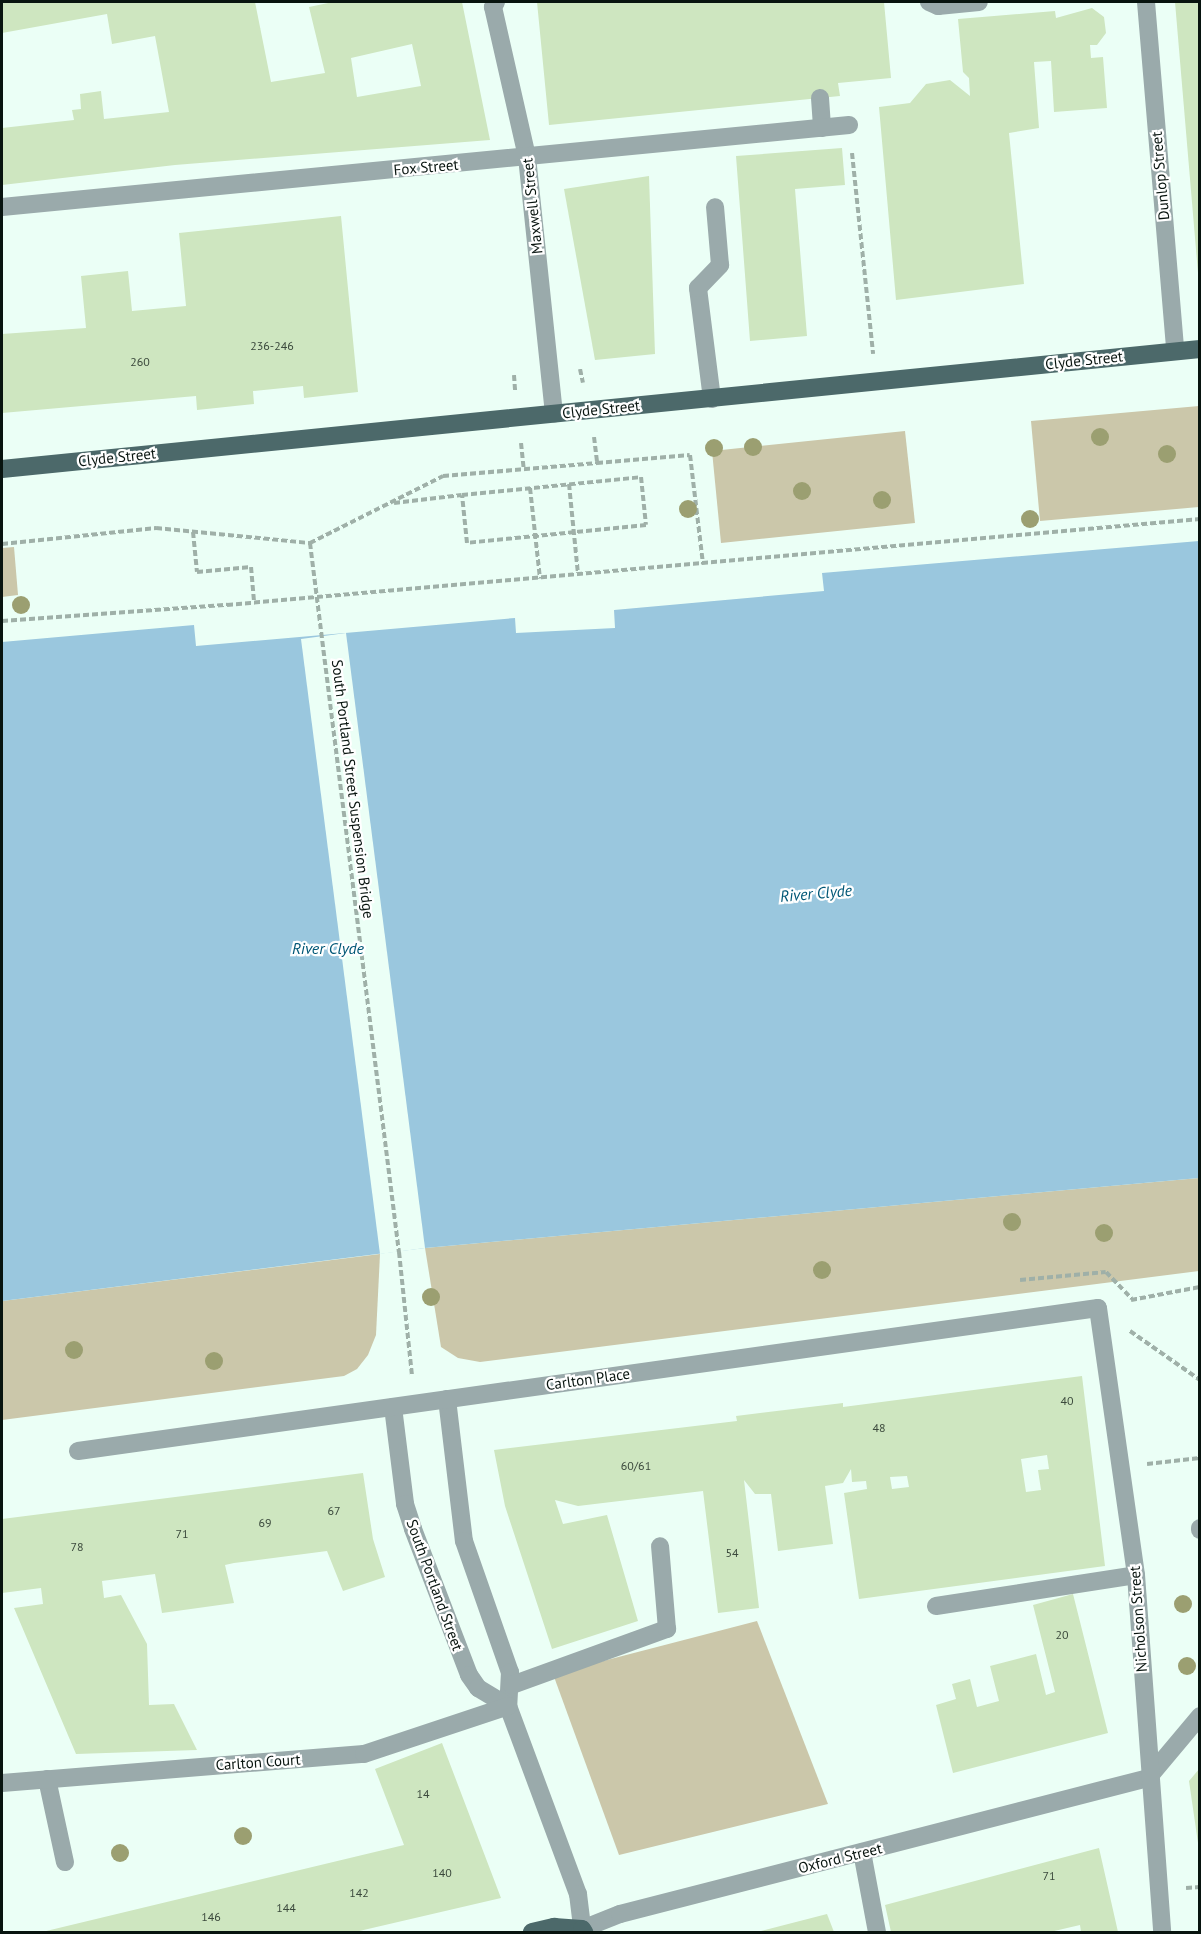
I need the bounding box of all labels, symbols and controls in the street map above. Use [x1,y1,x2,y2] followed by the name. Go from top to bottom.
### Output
[1147,131,1173,221] street label: Dunlop Street
[393,155,459,179] street label: Fox Street
[518,157,546,255] street label: Maxwell Street
[250,339,294,353] house number: 236-246
[1044,347,1124,373] street label: Clyde Street
[130,355,150,369] house number: 260
[561,396,641,422] street label: Clyde Street
[77,444,157,470] street label: Clyde Street
[328,658,378,920] street label: South Portland Street Suspension Bridge
[779,880,853,906] water label: River Clyde
[292,938,364,958] water label: River Clyde
[545,1364,631,1394] street label: Carlton Place
[1060,1394,1074,1408] house number: 40
[872,1421,886,1435] house number: 48
[621,1459,651,1473] house number: 60/61
[327,1504,341,1518] house number: 67
[258,1516,272,1530] house number: 69
[403,1517,467,1653] street label: South Portland Street
[175,1527,189,1541] house number: 71
[70,1540,84,1554] house number: 78
[725,1546,739,1560] house number: 54
[1125,1565,1151,1673] street label: Nicholson Street
[1055,1628,1069,1642] house number: 20
[215,1750,301,1774] street label: Carlton Court
[416,1787,430,1801] house number: 14
[796,1839,884,1877] street label: Oxford Street
[432,1866,452,1880] house number: 140
[1042,1869,1056,1883] house number: 71
[349,1886,369,1900] house number: 142
[276,1901,296,1915] house number: 144
[201,1910,221,1924] house number: 146

